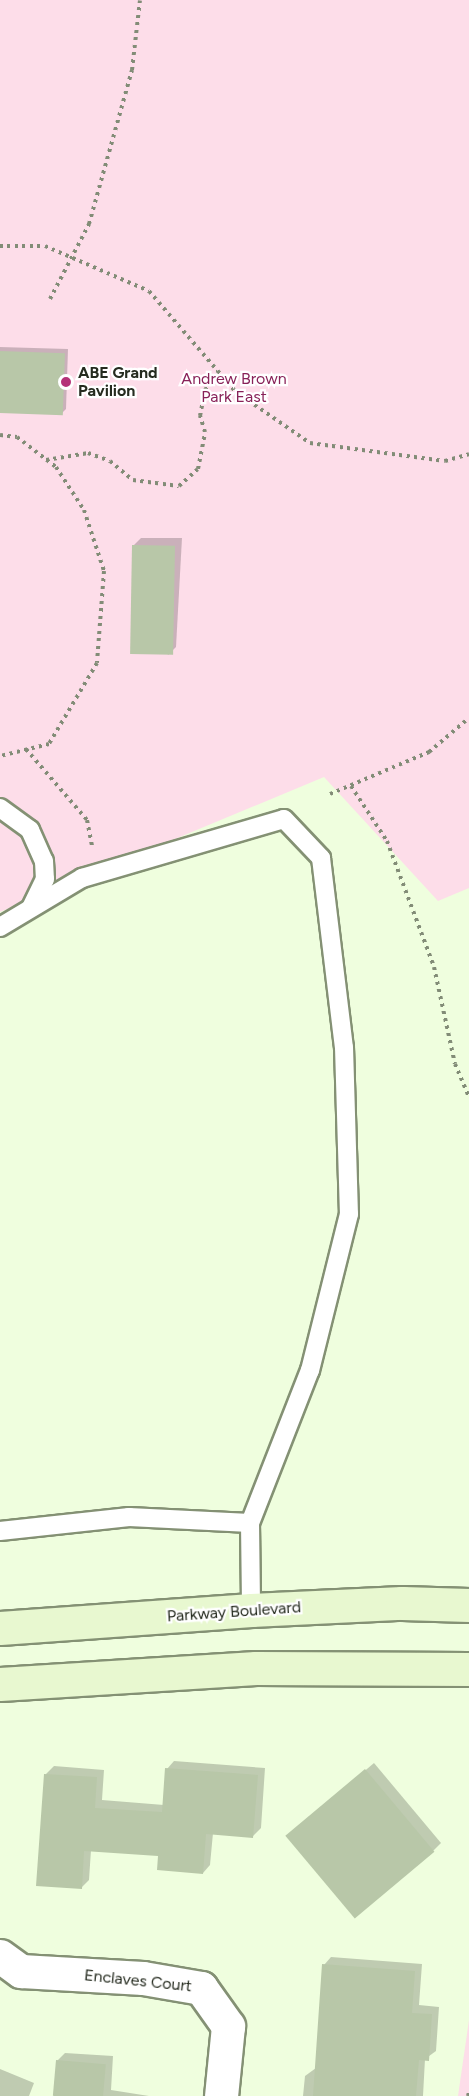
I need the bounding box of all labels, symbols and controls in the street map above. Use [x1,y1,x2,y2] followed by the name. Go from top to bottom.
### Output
[78,363,158,401] place label: ABE Grand Pavilion
[181,369,287,407] park label: Andrew Brown Park East
[59,375,73,389] marker: ABE Grand Pavilion
[166,1598,302,1626] street label: Parkway Boulevard
[83,1966,193,1996] street label: Enclaves Court

